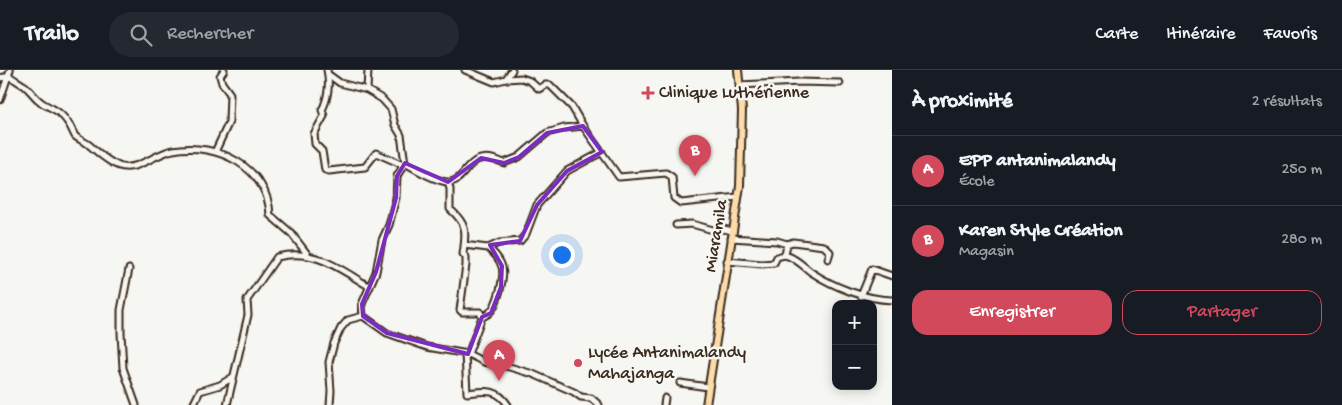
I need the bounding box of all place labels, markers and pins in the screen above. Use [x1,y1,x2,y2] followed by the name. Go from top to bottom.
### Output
[659,83,810,104] place label: Clinique Luthérienne
[641,86,655,100] marker: Clinique Luthérienne
[679,135,711,176] pin: B
[483,340,515,381] pin: A
[588,343,746,385] place label: Lycée Antanimalandy Mahajanga
[572,357,584,369] marker: Lycée Antanimalandy Mahajanga

